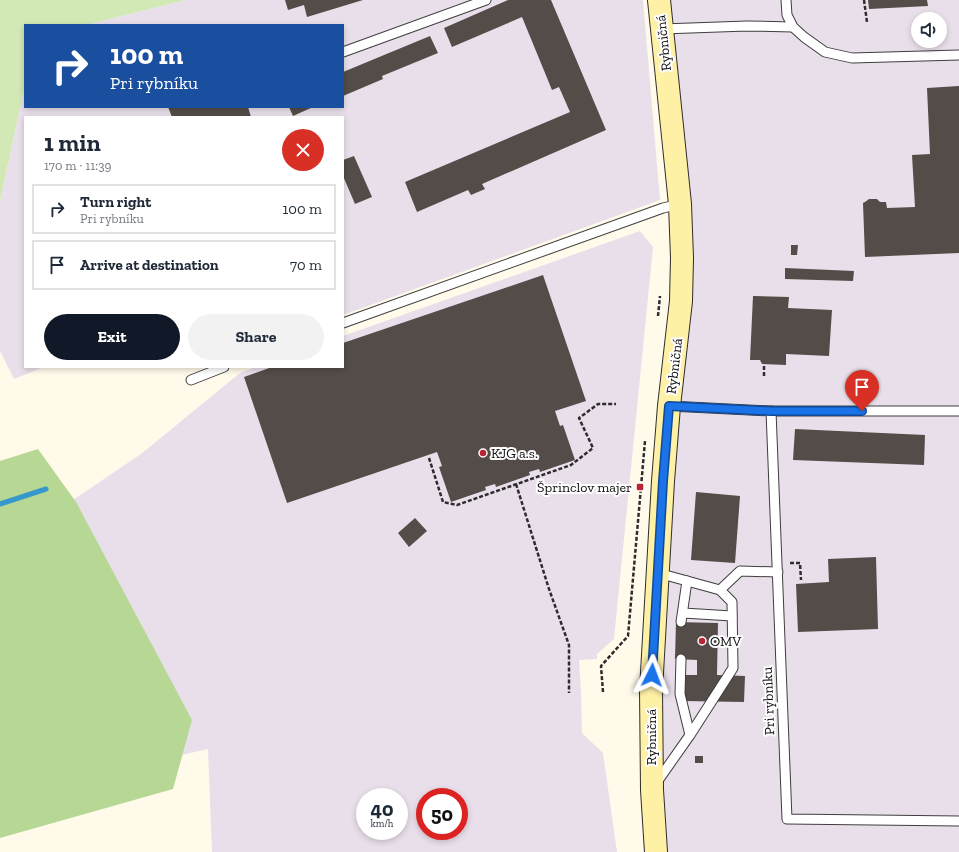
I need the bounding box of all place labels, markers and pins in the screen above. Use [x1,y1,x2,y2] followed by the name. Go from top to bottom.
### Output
[845,370,879,411] pin
[491,445,538,462] place label: KJG a.s.
[478,448,488,458] marker: KJG a.s.
[537,479,632,496] place label: Šprinclov majer
[635,482,645,492] marker: Šprinclov majer
[710,633,742,650] place label: OMV
[697,636,707,646] marker: OMV

